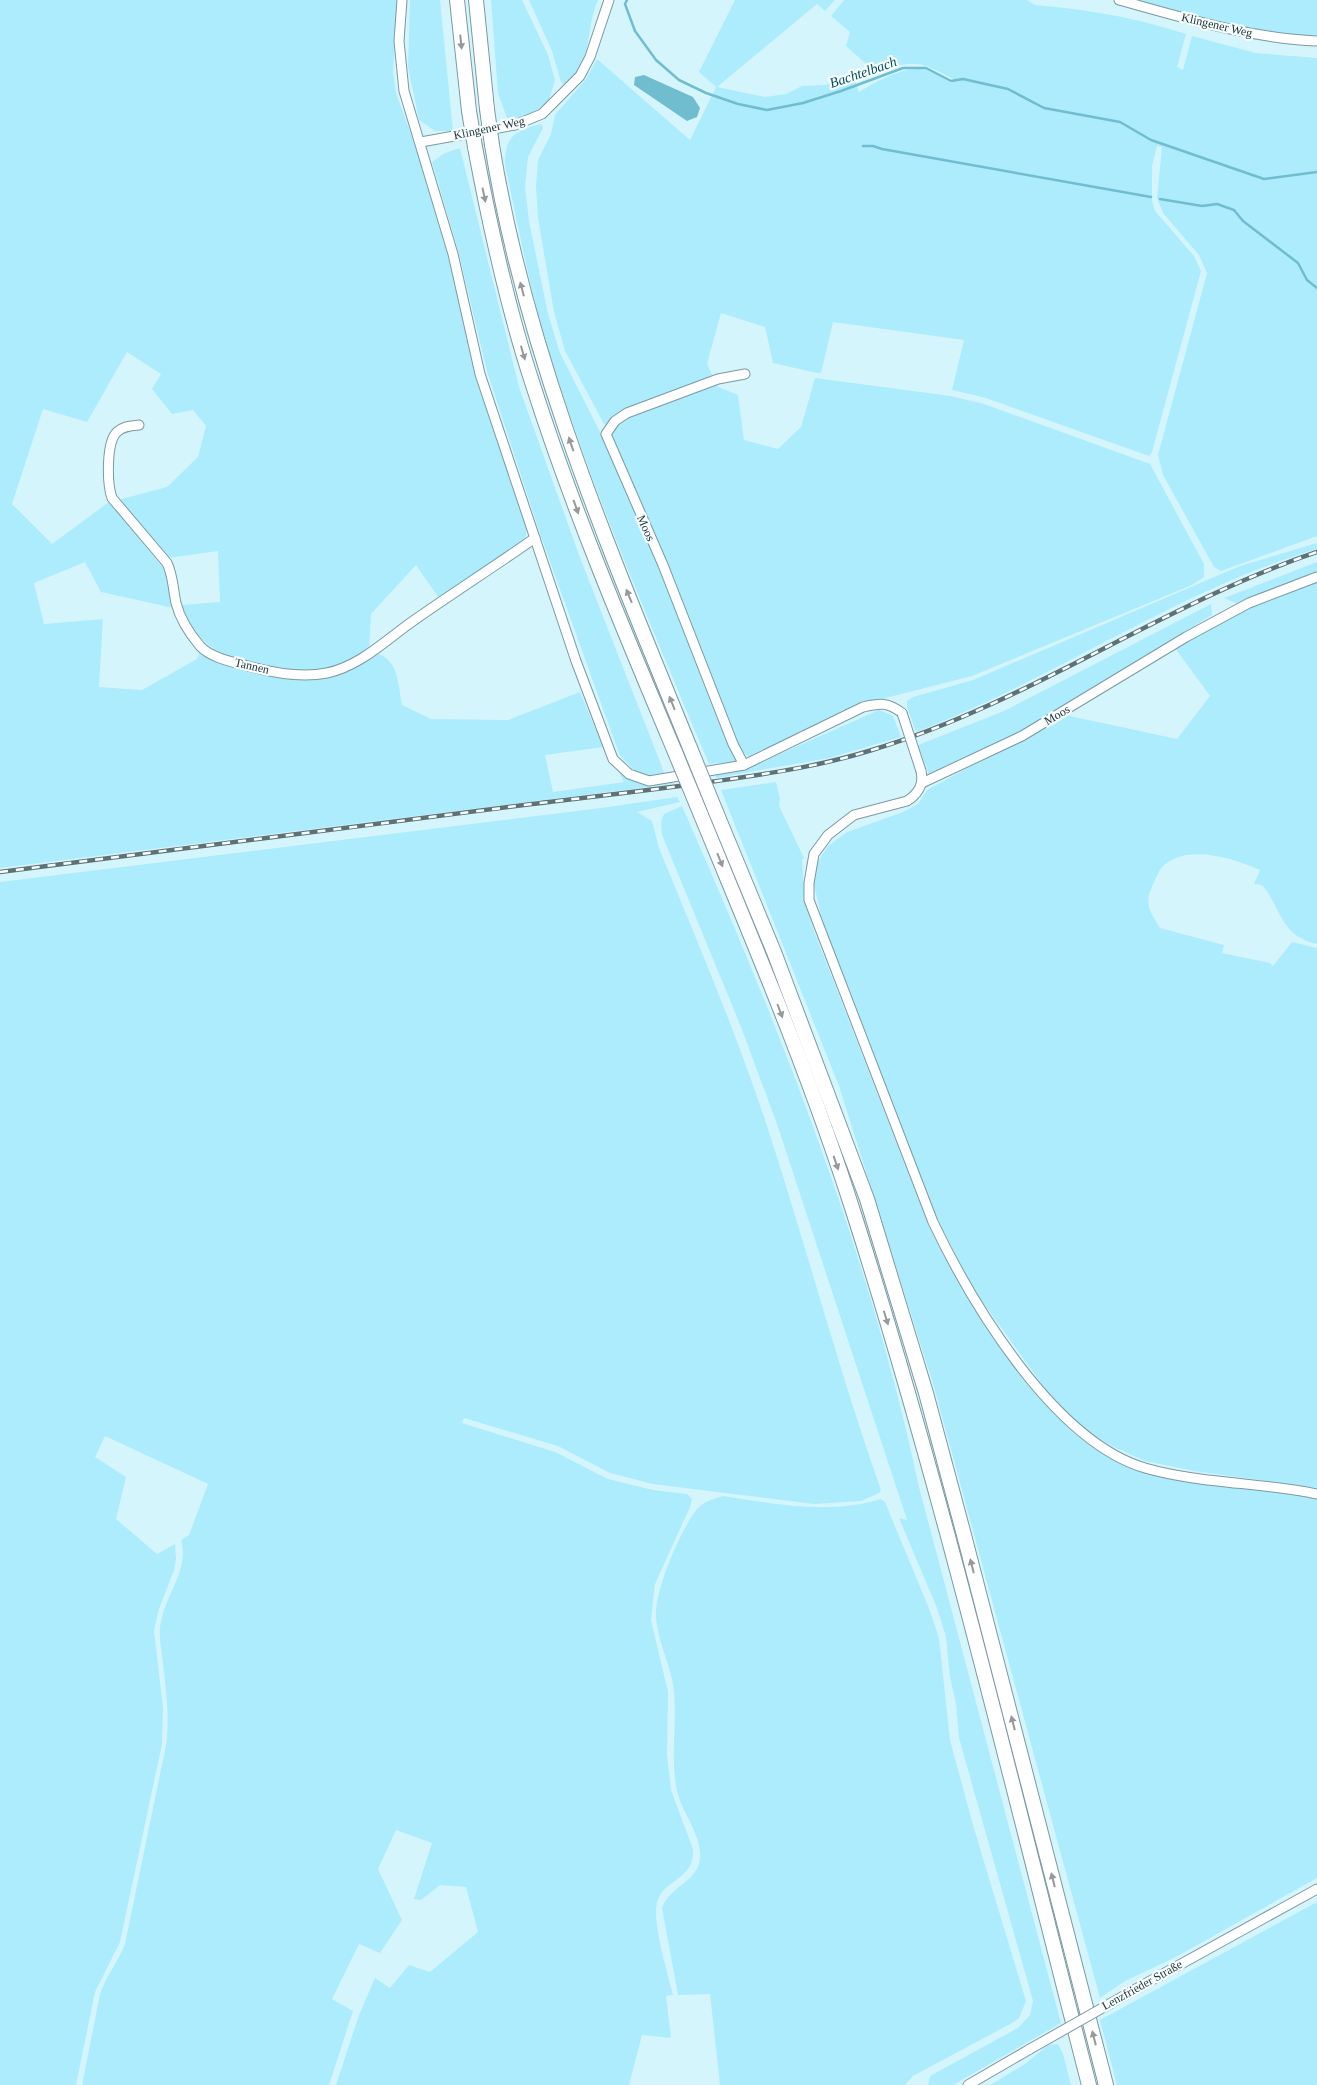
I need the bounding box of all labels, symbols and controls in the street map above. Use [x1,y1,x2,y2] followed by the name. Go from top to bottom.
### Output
[1180,10,1254,40] street label: Klingener Weg
[457,34,465,50] one-way arrow
[828,54,899,91] water label: Bachtelbach
[452,114,526,142] street label: Klingener Weg
[480,188,488,203] one-way arrow
[518,282,526,297] one-way arrow
[520,346,528,361] one-way arrow
[567,437,574,452] one-way arrow
[572,500,580,515] one-way arrow
[634,513,658,544] street label: Moos
[624,589,632,603] one-way arrow
[233,655,271,677] street label: Tannen
[668,695,675,710] one-way arrow
[1042,702,1073,728] street label: Moos
[716,853,724,867] one-way arrow
[776,1004,784,1019] one-way arrow
[832,1156,840,1171] one-way arrow
[882,1311,890,1326] one-way arrow
[968,1558,976,1573] one-way arrow
[1009,1716,1017,1731] one-way arrow
[1049,1873,1057,1888] one-way arrow
[1099,1957,1185,2013] street label: Lenzfrieder Straße
[1090,2030,1098,2045] one-way arrow

